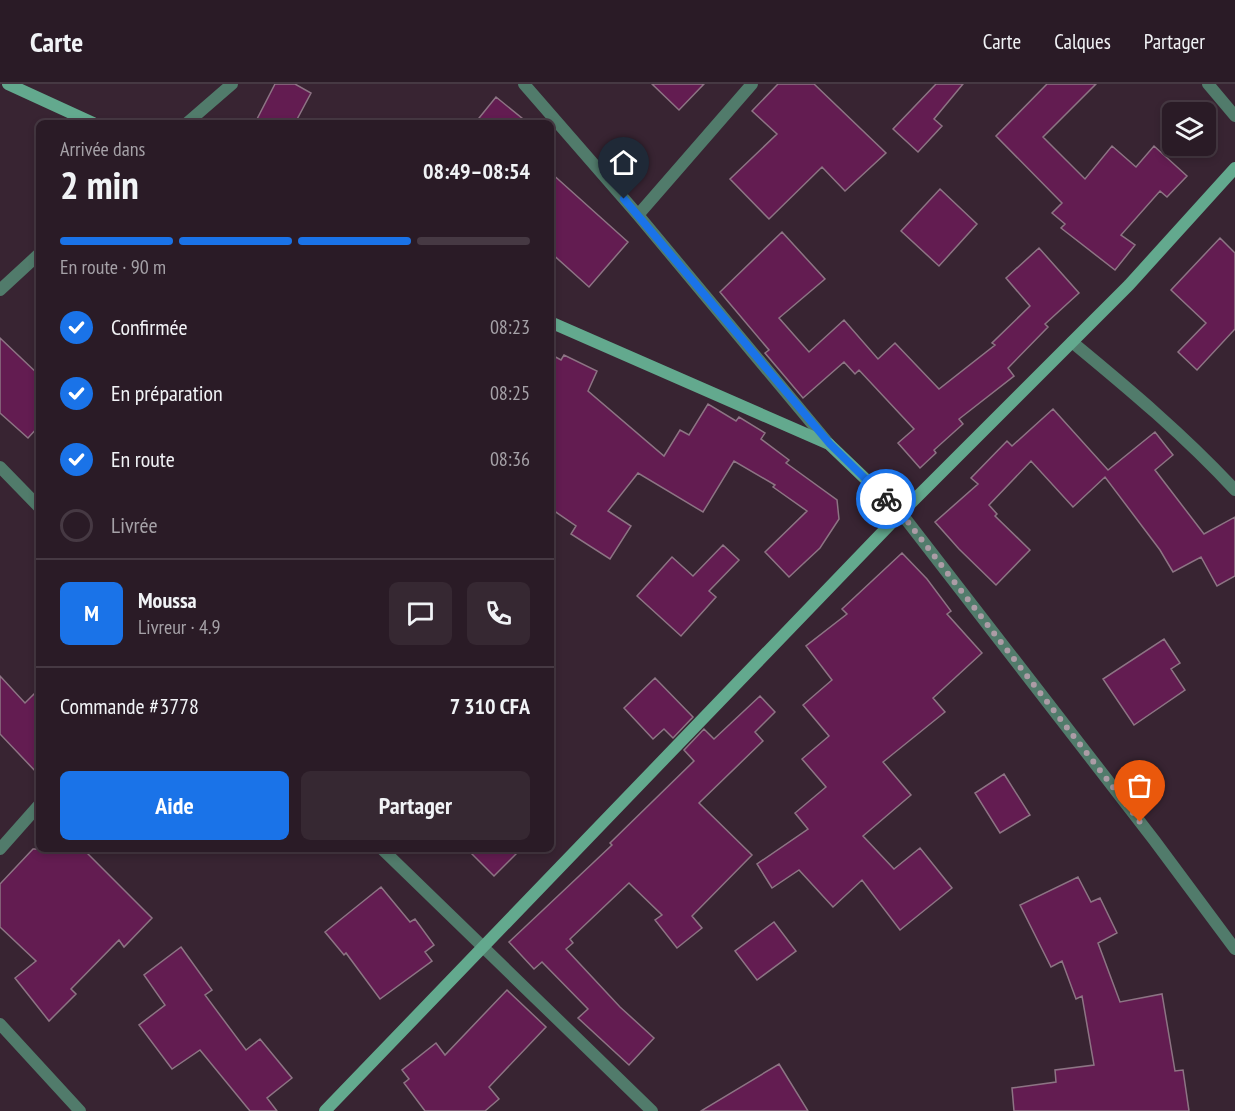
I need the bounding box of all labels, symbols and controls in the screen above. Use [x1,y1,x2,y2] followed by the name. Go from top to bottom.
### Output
[30,23,83,60] text: Carte
[983,28,1021,55] text: Carte
[1054,28,1111,55] text: Calques
[1144,28,1205,55] text: Partager
[1162,102,1216,156] map controls
[1162,102,1216,156] button: layers
[60,136,145,162] text: Arrivée dans
[598,137,649,199] pin
[607,146,640,179] icon: home
[423,157,530,185] text: 08:49–08:54
[60,159,139,210] text: 2 min
[60,254,166,280] text: En route · 90 m
[60,311,93,344] icon: check
[111,313,188,341] text: Confirmée
[490,314,530,340] text: 08:23
[60,377,93,410] icon: check
[111,379,223,407] text: En préparation
[490,380,530,406] text: 08:25
[60,443,93,476] icon: check
[111,445,175,473] text: En route
[490,446,530,472] text: 08:36
[856,469,916,529] courier
[870,483,903,516] icon: bike
[111,511,157,539] text: Livrée
[389,582,452,645] button: chat
[467,582,530,645] button: phone
[138,586,197,614] text: Moussa
[84,599,99,627] text: M
[138,614,221,640] text: Livreur · 4.9
[60,692,199,720] text: Commande #3778
[450,692,530,720] text: 7 310 CFA
[1114,760,1165,822] pin
[1123,769,1156,802] icon: bag
[60,771,289,840] button: Aide
[301,771,530,840] button: Partager

